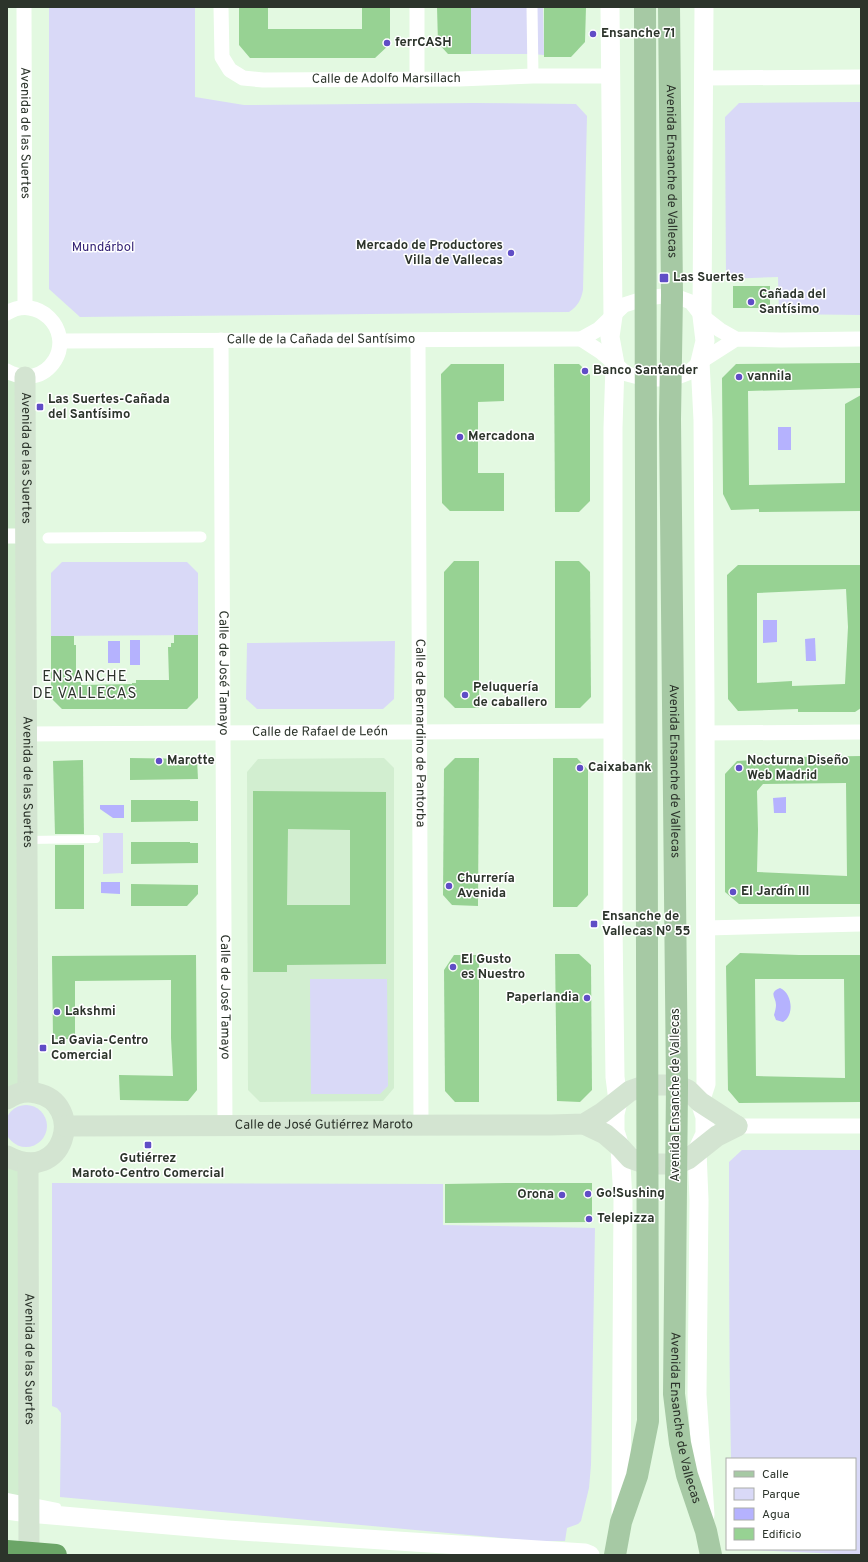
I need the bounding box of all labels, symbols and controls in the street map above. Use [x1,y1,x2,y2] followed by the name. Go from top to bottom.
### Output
[601,26,676,42] place label: Ensanche 71
[588,29,598,39] marker: Ensanche 71
[395,35,452,51] place label: ferrCASH
[382,38,392,48] marker: ferrCASH
[16,67,33,199] street label: Avenida de las Suertes
[312,71,461,88] street label: Calle de Adolfo Marsillach
[662,84,680,258] street label: Avenida Ensanche de Vallecas
[356,238,503,269] place label: Mercado de Productores Villa de Vallecas
[72,240,134,256] park label: Mundárbol
[506,248,516,258] marker: Mercado de Productores Villa de Vallecas
[673,270,744,286] place label: Las Suertes
[658,272,670,284] marker: Las Suertes
[759,287,826,318] place label: Cañada del Santísimo
[746,297,756,307] marker: Cañada del Santísimo
[227,332,415,348] street label: Calle de la Cañada del Santísimo
[593,363,698,379] place label: Banco Santander
[580,366,590,376] marker: Banco Santander
[747,369,791,385] place label: vannila
[734,372,744,382] marker: vannila
[17,392,34,524] street label: Avenida de las Suertes
[48,392,170,423] place label: Las Suertes-Cañada del Santísimo
[35,402,45,412] marker: Las Suertes-Cañada del Santísimo
[468,429,535,445] place label: Mercadona
[455,432,465,442] marker: Mercadona
[214,610,231,736] street label: Calle de José Tamayo
[411,639,428,827] street label: Calle de Bernardino de Pantorba
[33,668,137,704] district label: ENSANCHE DE VALLECAS
[473,680,547,711] place label: Peluquería de caballero
[665,684,683,858] street label: Avenida Ensanche de Vallecas
[460,690,470,700] marker: Peluquería de caballero
[18,716,35,848] street label: Avenida de las Suertes
[252,724,388,741] street label: Calle de Rafael de León
[167,753,215,769] place label: Marotte
[747,753,849,784] place label: Nocturna Diseño Web Madrid
[154,756,164,766] marker: Marotte
[588,760,652,776] place label: Caixabank
[575,763,585,773] marker: Caixabank
[734,763,744,773] marker: Nocturna Diseño Web Madrid
[457,871,515,902] place label: Churrería Avenida
[444,881,454,891] marker: Churrería Avenida
[741,884,809,900] place label: El Jardín III
[728,887,738,897] marker: El Jardín III
[602,909,691,940] place label: Ensanche de Vallecas Nº 55
[589,919,599,929] marker: Ensanche de Vallecas Nº 55
[216,934,233,1060] street label: Calle de José Tamayo
[461,952,525,983] place label: El Gusto es Nuestro
[448,962,458,972] marker: El Gusto es Nuestro
[506,990,579,1006] place label: Paperlandia
[582,993,592,1003] marker: Paperlandia
[65,1004,116,1020] place label: Lakshmi
[52,1007,62,1017] marker: Lakshmi
[668,1008,684,1182] street label: Avenida Ensanche de Vallecas
[51,1033,148,1064] place label: La Gavia-Centro Comercial
[38,1043,48,1053] marker: La Gavia-Centro Comercial
[235,1117,413,1134] street label: Calle de José Gutiérrez Maroto
[143,1140,153,1150] marker: Gutiérrez Maroto-Centro Comercial
[72,1151,224,1182] place label: Gutiérrez Maroto-Centro Comercial
[596,1186,665,1202] place label: Go!Sushing
[517,1187,554,1203] place label: Orona
[583,1189,593,1199] marker: Go!Sushing
[557,1190,567,1200] marker: Orona
[597,1211,655,1227] place label: Telepizza
[584,1214,594,1224] marker: Telepizza
[20,1293,37,1425] street label: Avenida de las Suertes
[666,1332,704,1506] street label: Avenida Ensanche de Vallecas
[726,1458,856,1550] legend
[762,1467,789,1483] text: Calle
[762,1487,800,1503] text: Parque
[762,1507,790,1523] text: Agua
[762,1527,802,1543] text: Edificio

